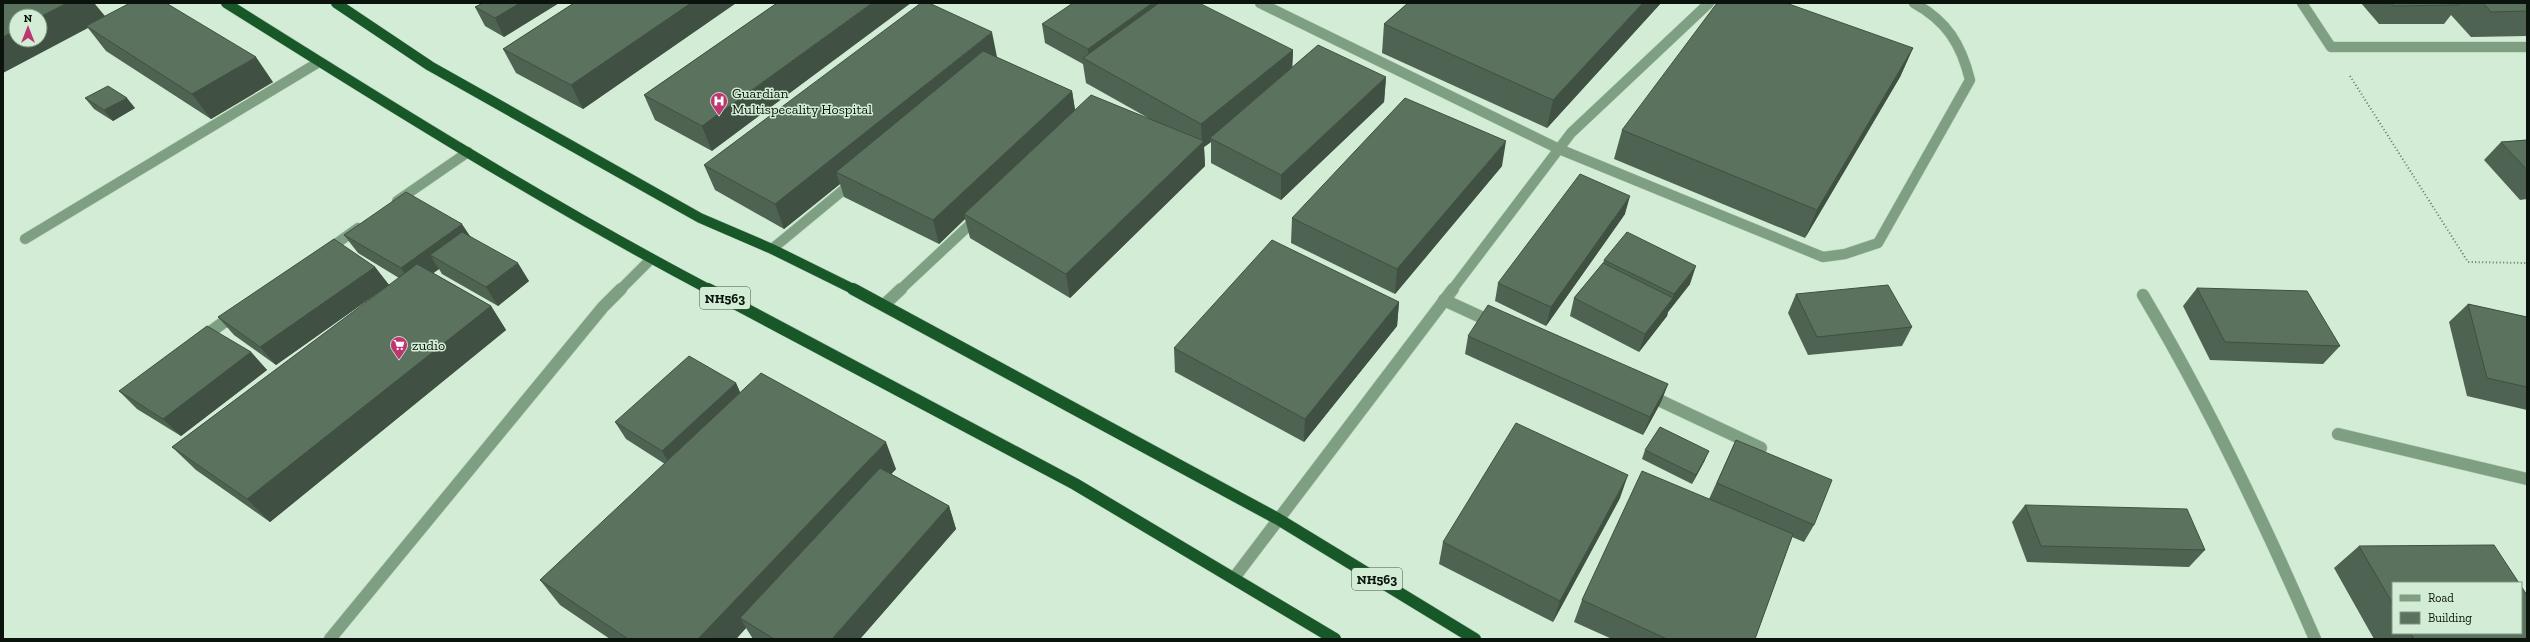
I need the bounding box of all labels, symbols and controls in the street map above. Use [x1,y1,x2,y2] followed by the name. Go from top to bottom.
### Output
[8,8,48,48] north arrow
[24,12,33,25] text: N
[732,85,872,118] place label: Guardian Multispecality Hospital
[709,91,729,116] hospital icon: Guardian Multispecality Hospital
[700,287,750,309] road number: NH563
[389,335,409,360] supermarket icon: zudio
[412,337,445,354] place label: zudio
[1352,568,1402,590] road number: NH563
[2392,582,2522,634] legend
[2428,591,2454,605] text: Road
[2428,611,2472,625] text: Building

